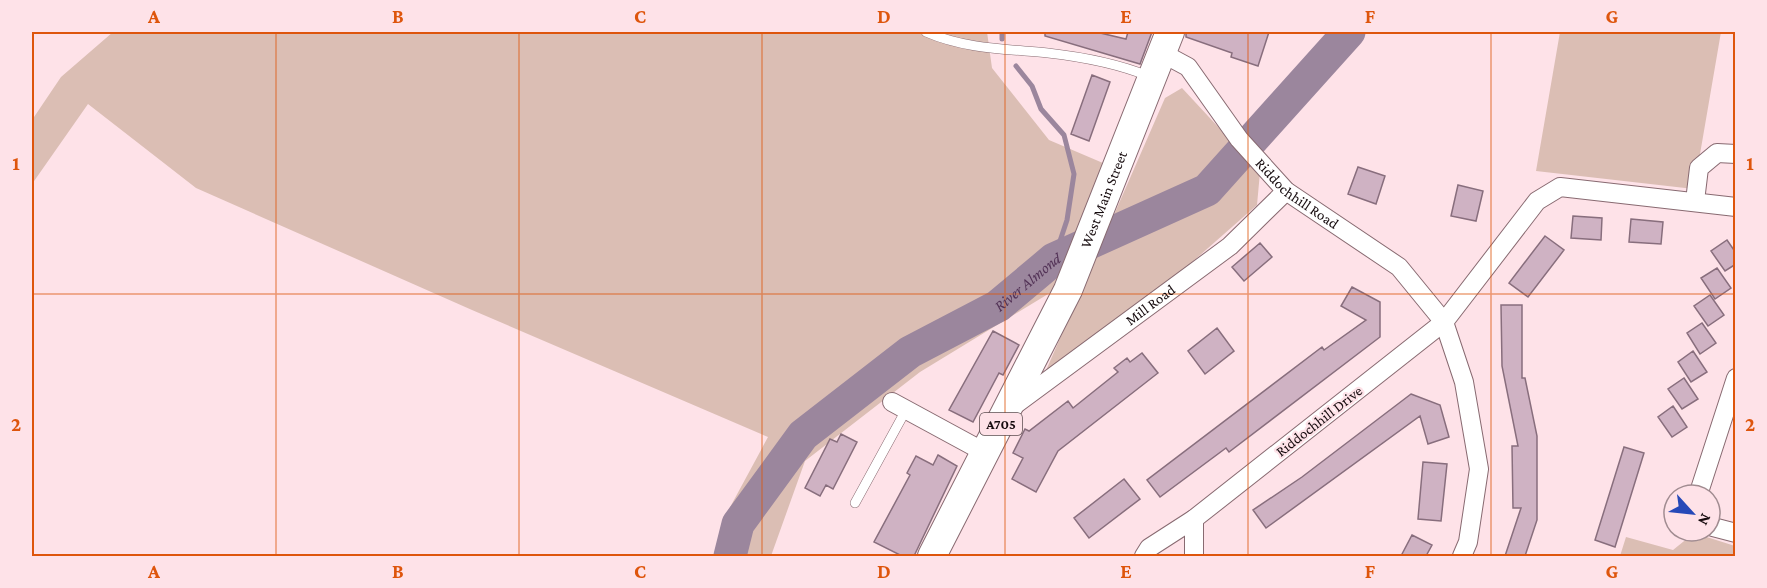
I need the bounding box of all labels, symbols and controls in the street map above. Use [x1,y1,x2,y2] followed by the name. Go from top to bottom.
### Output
[147,5,161,27] text: A
[392,5,404,27] text: B
[634,5,646,27] text: C
[877,5,891,27] text: D
[1120,5,1132,27] text: E
[1365,5,1376,27] text: F
[1606,5,1619,27] text: G
[1077,148,1130,250] street label: West Main Street
[12,152,20,174] text: 1
[1746,152,1754,174] text: 1
[1252,155,1342,232] street label: Riddochhill Road
[990,249,1063,314] water label: River Almond
[1122,281,1178,328] street label: Mill Road
[1273,382,1366,460] street label: Riddochhill Drive
[11,413,21,435] text: 2
[980,413,1022,435] road number: A705
[1745,413,1755,435] text: 2
[1662,483,1722,543] north arrow
[1695,511,1715,528] text: N
[147,560,161,582] text: A
[392,560,404,582] text: B
[634,560,646,582] text: C
[877,560,891,582] text: D
[1120,560,1132,582] text: E
[1365,560,1376,582] text: F
[1606,560,1619,582] text: G

